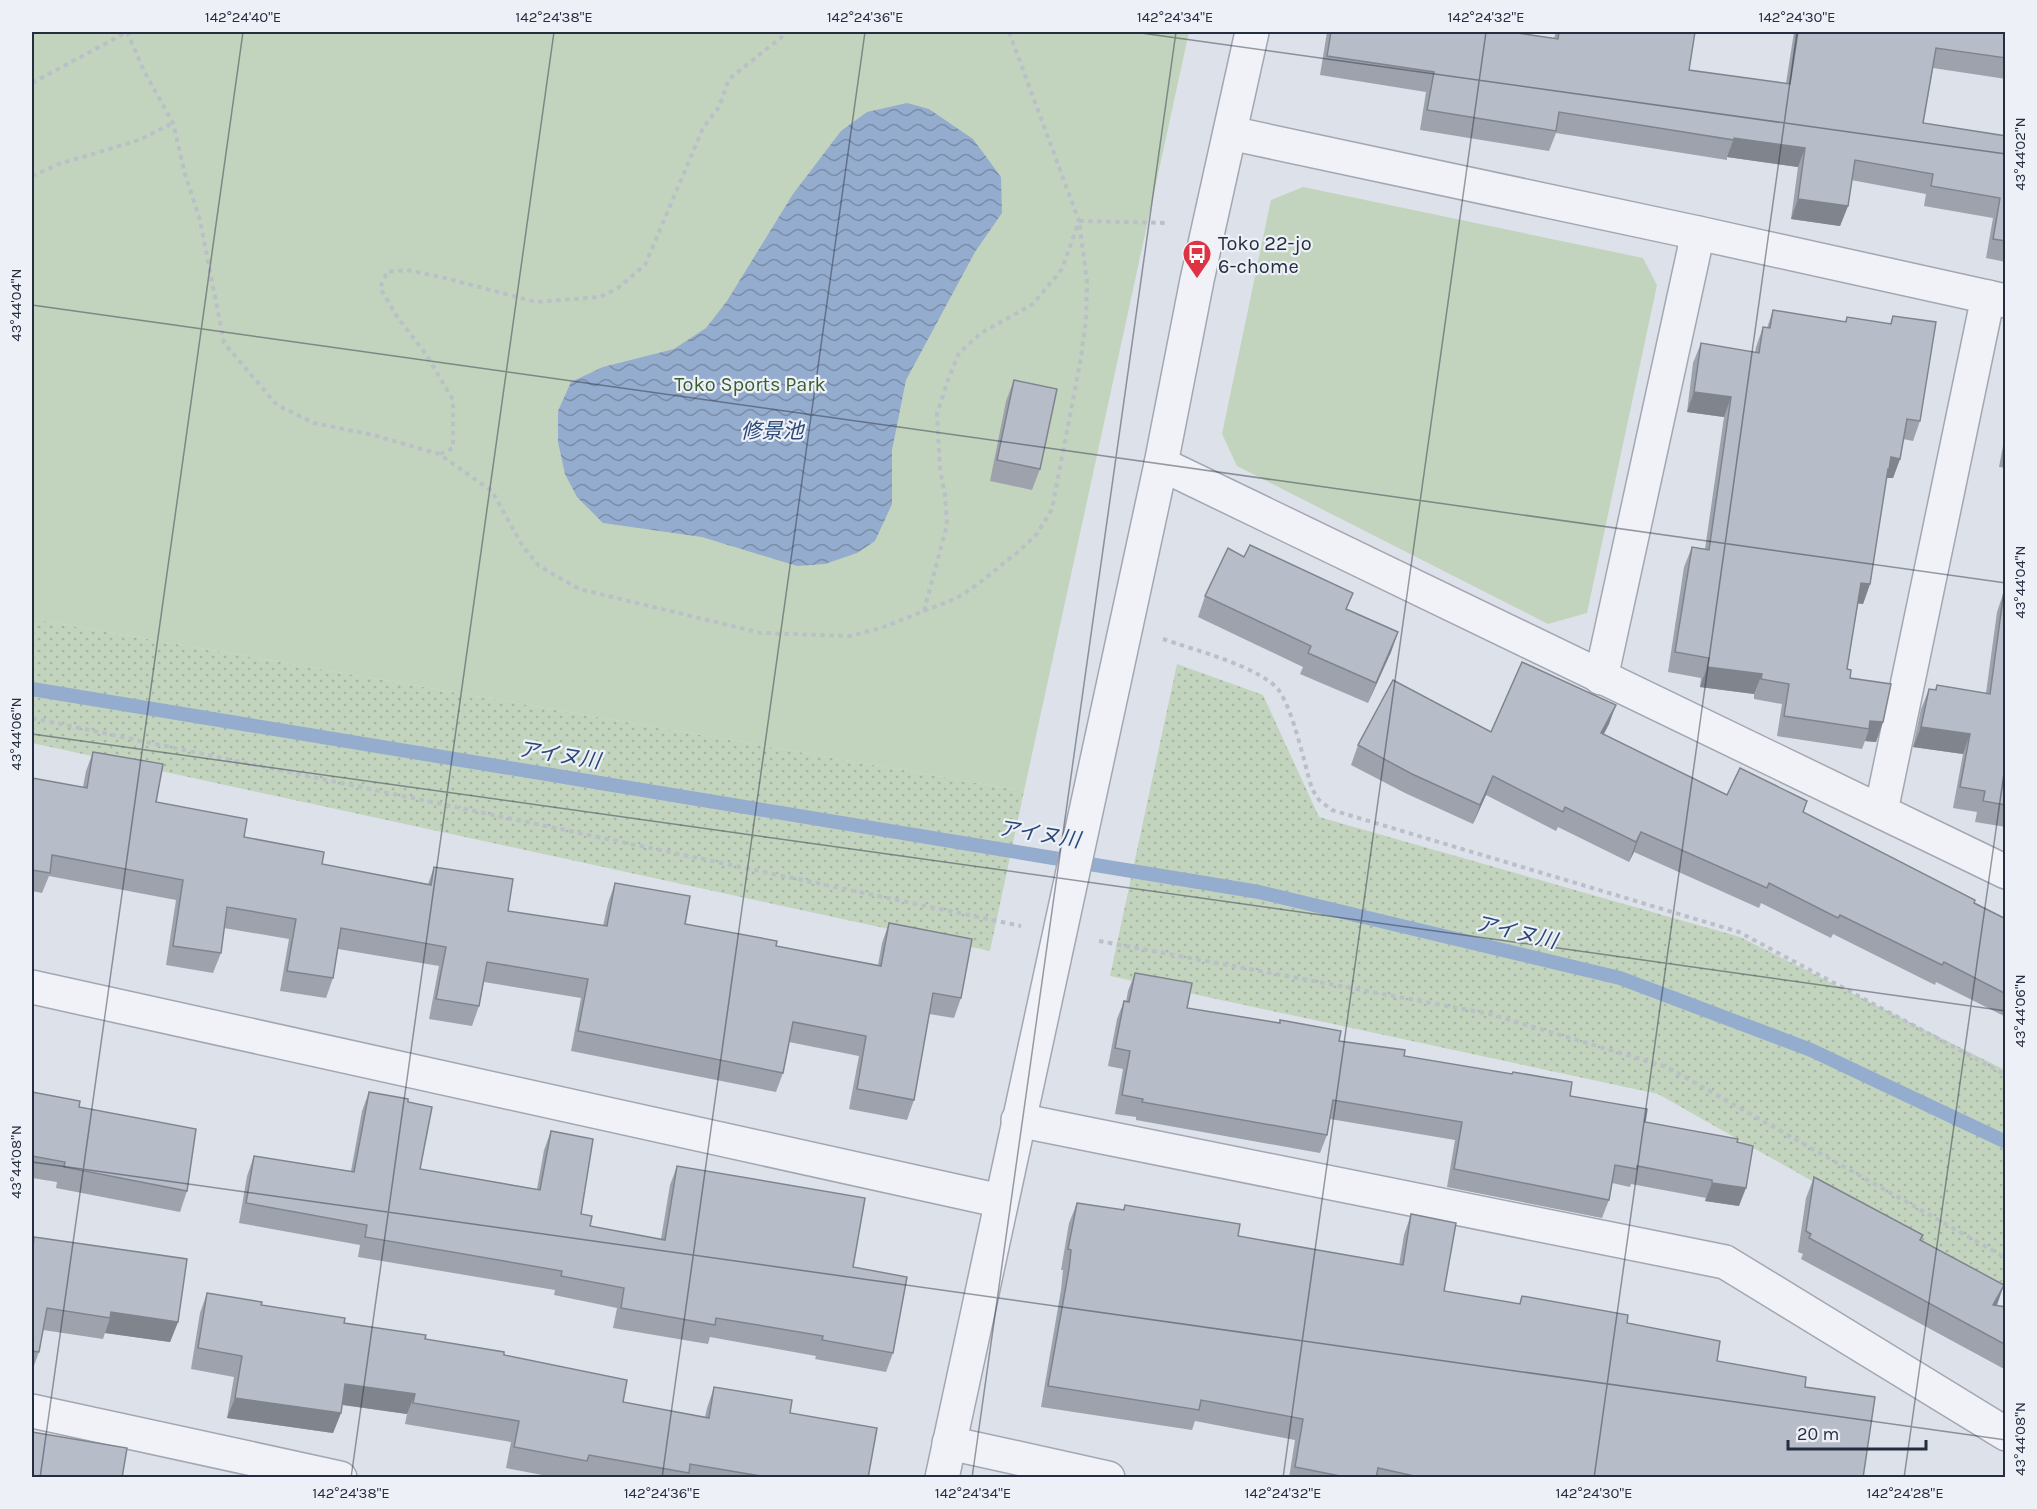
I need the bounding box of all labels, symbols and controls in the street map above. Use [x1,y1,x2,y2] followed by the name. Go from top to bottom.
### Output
[205,8,281,26] text: 142°24'40"E
[515,8,593,26] text: 142°24'38"E
[827,8,903,26] text: 142°24'36"E
[1137,8,1213,26] text: 142°24'34"E
[1448,8,1524,26] text: 142°24'32"E
[1759,8,1836,26] text: 142°24'30"E
[2011,117,2029,191] text: 43°44'02"N
[1218,232,1312,278] place label: Toko 22-jo 6-chome
[1181,238,1213,280] bus stop icon: Toko 22-jo 6-chome
[7,268,25,342] text: 43°44'04"N
[674,373,826,396] park label: Toko Sports Park
[741,419,805,443] water label: 修景池
[2011,545,2029,619] text: 43°44'04"N
[7,697,25,771] text: 43°44'06"N
[516,737,604,774] water label: アイヌ川
[996,816,1084,853] water label: アイヌ川
[1473,911,1561,953] water label: アイヌ川
[2011,974,2029,1048] text: 43°44'06"N
[7,1125,25,1199] text: 43°44'08"N
[2011,1402,2029,1476] text: 43°44'08"N
[1788,1413,1926,1451] scale bar
[1797,1423,1839,1445] text: 20 m
[312,1484,390,1502] text: 142°24'38"E
[624,1484,700,1502] text: 142°24'36"E
[935,1484,1011,1502] text: 142°24'34"E
[1245,1484,1321,1502] text: 142°24'32"E
[1556,1484,1633,1502] text: 142°24'30"E
[1866,1484,1944,1502] text: 142°24'28"E

